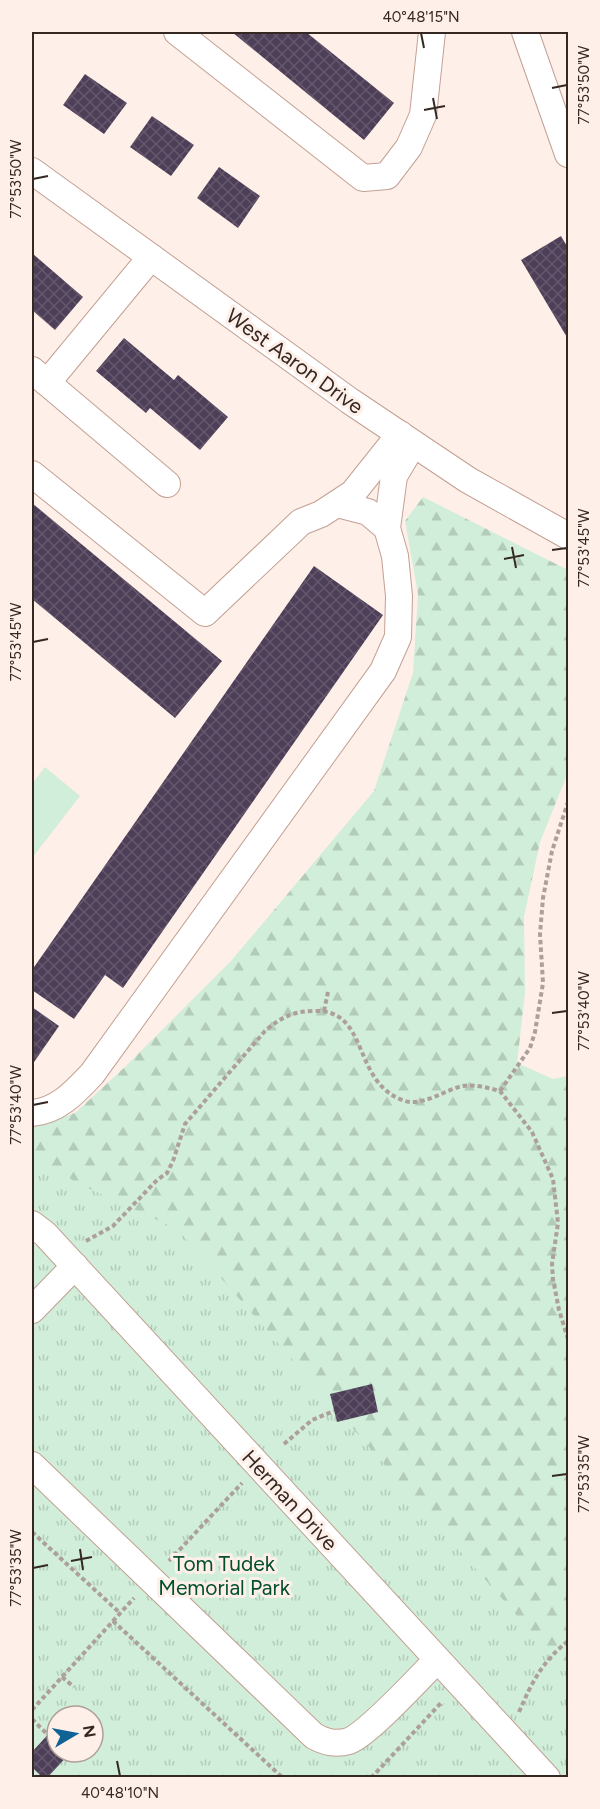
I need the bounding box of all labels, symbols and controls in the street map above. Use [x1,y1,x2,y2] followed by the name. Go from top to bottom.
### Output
[382,8,460,26] text: 40°48'15"N
[575,45,593,124] text: 77°53'50"W
[7,139,25,218] text: 77°53'50"W
[222,303,368,419] street label: West Aaron Drive
[575,508,593,587] text: 77°53'45"W
[7,602,25,681] text: 77°53'45"W
[575,971,593,1051] text: 77°53'40"W
[7,1065,25,1145] text: 77°53'40"W
[575,1435,593,1513] text: 77°53'35"W
[237,1445,343,1555] street label: Herman Drive
[7,1529,25,1607] text: 77°53'35"W
[158,1551,291,1600] park label: Tom Tudek Memorial Park
[45,1704,105,1764] north arrow
[79,1724,100,1739] text: N
[81,1784,159,1802] text: 40°48'10"N

